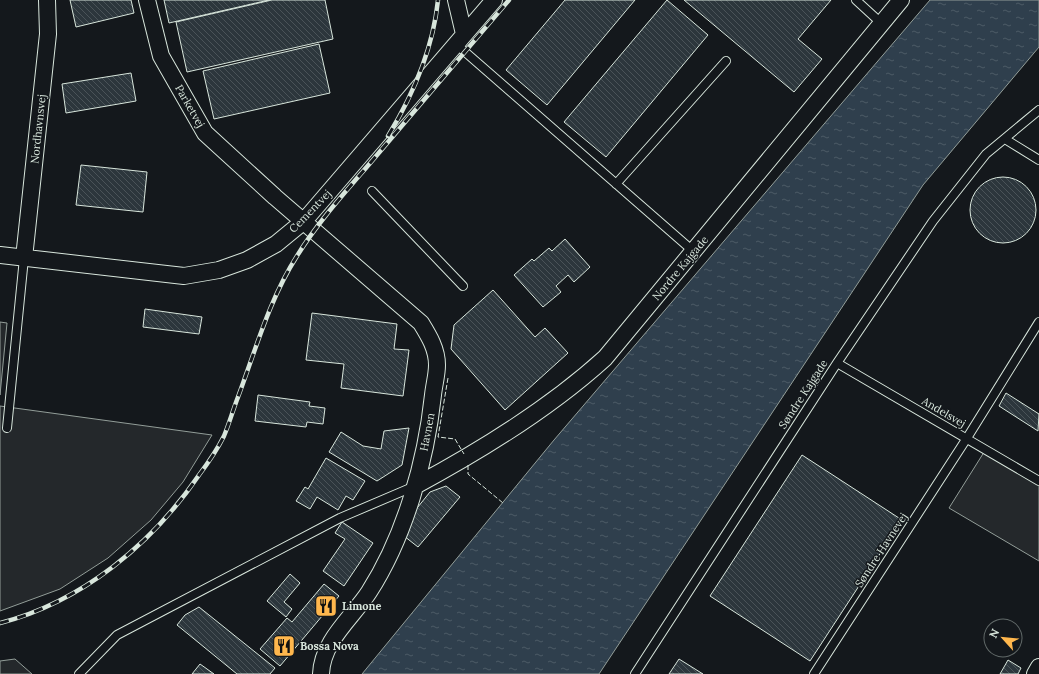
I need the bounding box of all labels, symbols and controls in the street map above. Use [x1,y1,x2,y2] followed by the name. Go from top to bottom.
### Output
[172,82,208,130] street label: Parketvej
[27,93,49,164] street label: Nordhavnsvej
[286,186,334,236] street label: Cementvej
[649,233,711,303] street label: Nordre Kajgade
[775,357,831,431] street label: Søndre Kajgade
[919,393,969,430] street label: Andelsvej
[416,411,438,452] street label: Havnen
[852,510,910,590] street label: Søndre Havnevej
[313,593,339,619] restaurant icon: Limone
[342,599,382,613] place label: Limone
[983,618,1023,658] north arrow
[986,626,1002,640] text: N
[271,633,297,659] restaurant icon: Bossa Nova
[300,639,359,653] place label: Bossa Nova

